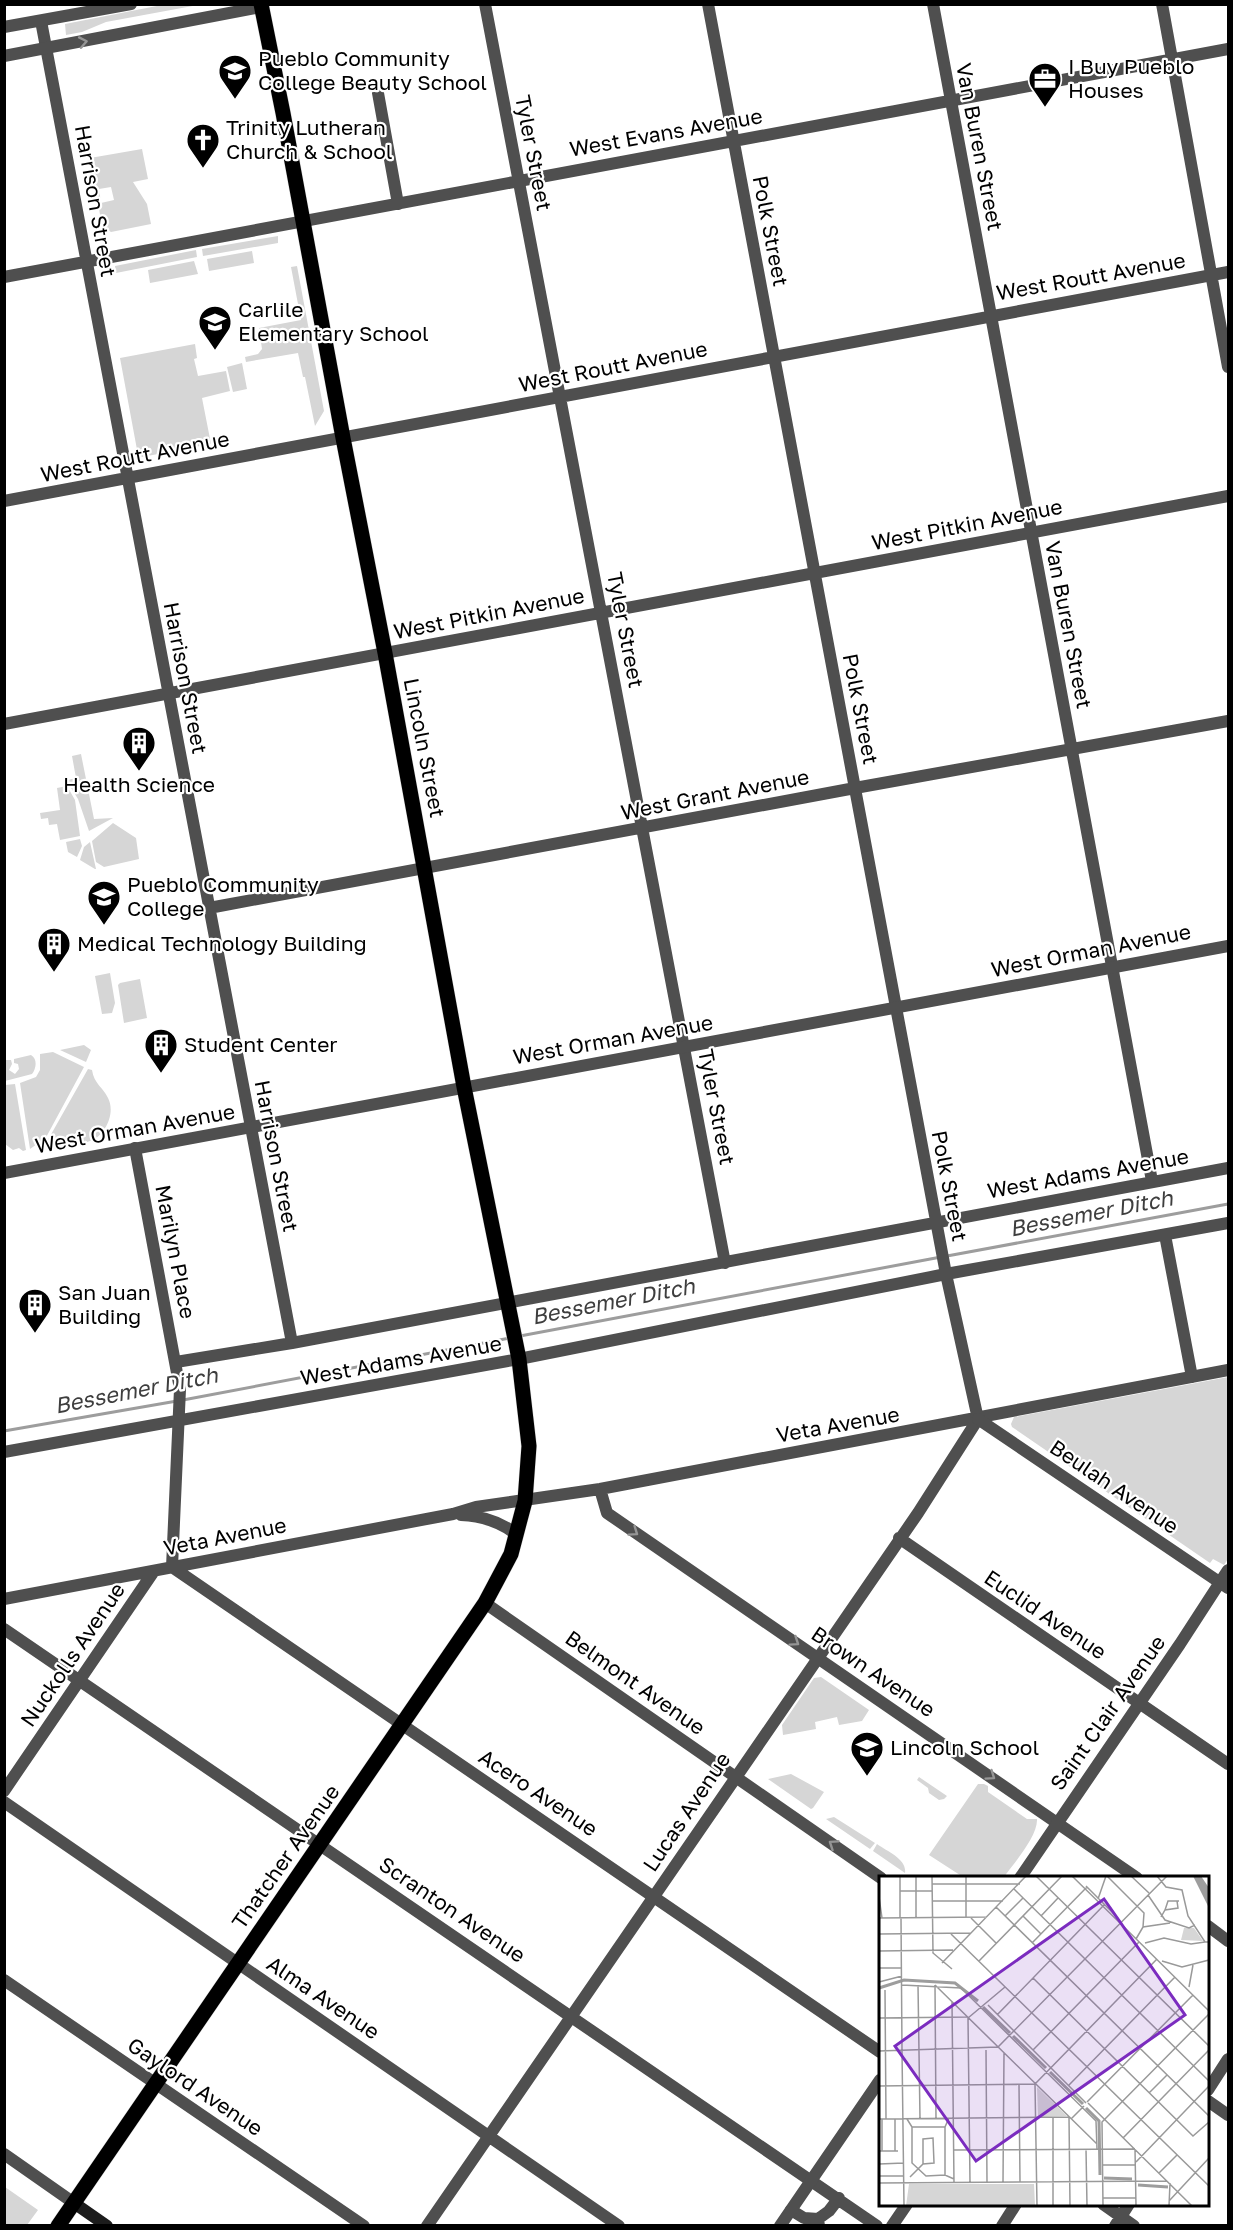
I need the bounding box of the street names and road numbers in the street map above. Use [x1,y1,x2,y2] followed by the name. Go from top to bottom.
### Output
[951,61,1009,233] street label: Van Buren Street
[510,93,558,213] street label: Tyler Street
[567,102,764,162] street label: West Evans Avenue
[70,123,122,279] street label: Harrison Street
[748,173,794,288] street label: Polk Street
[994,247,1187,305] street label: West Routt Avenue
[516,335,709,397] street label: West Routt Avenue
[38,425,231,487] street label: West Routt Avenue
[869,493,1064,555] street label: West Pitkin Avenue
[1040,539,1098,711] street label: Van Buren Street
[602,570,650,690] street label: Tyler Street
[391,582,586,644] street label: West Pitkin Avenue
[159,600,213,756] street label: Harrison Street
[838,651,884,766] street label: Polk Street
[399,676,451,820] street label: Lincoln Street
[618,763,811,825] street label: West Grant Avenue
[989,918,1193,982] street label: West Orman Avenue
[511,1009,715,1069] street label: West Orman Avenue
[693,1047,741,1167] street label: Tyler Street
[250,1078,304,1234] street label: Harrison Street
[33,1098,237,1158] street label: West Orman Avenue
[927,1128,973,1243] street label: Polk Street
[985,1142,1191,1204] street label: West Adams Avenue
[150,1183,202,1321] street label: Marilyn Place
[298,1329,504,1391] street label: West Adams Avenue
[774,1400,901,1448] street label: Veta Avenue
[1045,1433,1184,1539] street label: Beulah Avenue
[161,1511,288,1561] street label: Veta Avenue
[980,1564,1112,1665] street label: Euclid Avenue
[14,1577,130,1731] street label: Nuckolls Avenue
[807,1620,940,1722] street label: Brown Avenue
[561,1624,710,1740] street label: Belmont Avenue
[1044,1630,1170,1795] street label: Saint Clair Avenue
[474,1743,603,1841] street label: Acero Avenue
[637,1747,736,1876] street label: Lucas Avenue
[226,1779,345,1934] street label: Thatcher Avenue
[375,1851,531,1968] street label: Scranton Avenue
[262,1950,385,2044] street label: Alma Avenue
[123,2031,268,2141] street label: Gaylord Avenue

